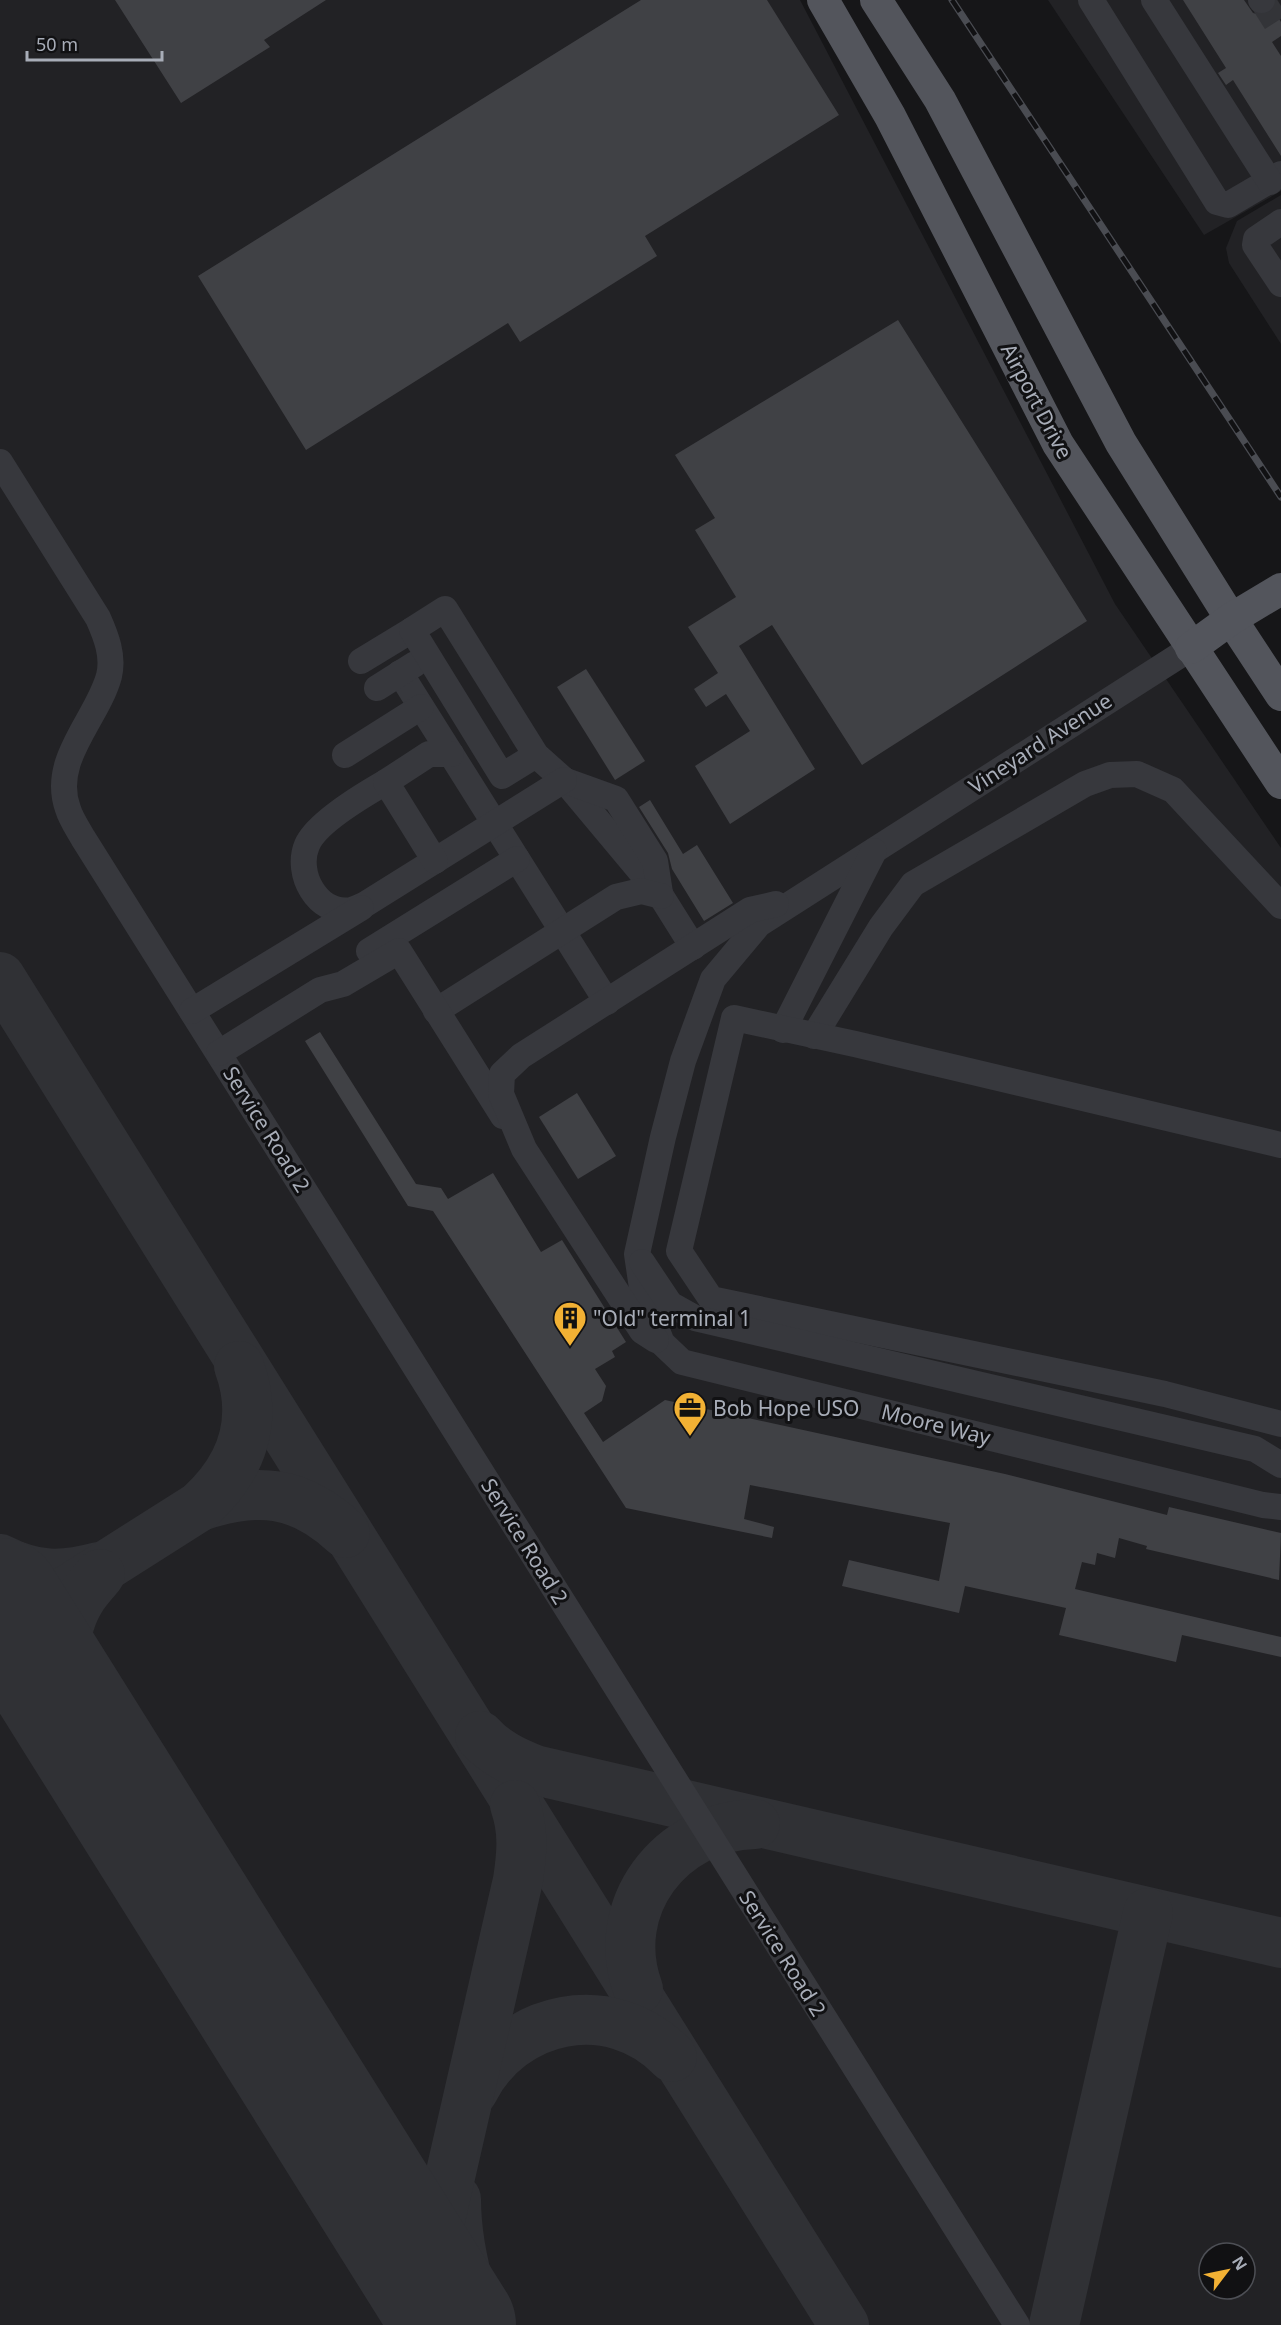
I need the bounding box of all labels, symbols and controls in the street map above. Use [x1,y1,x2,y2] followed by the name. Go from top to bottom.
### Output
[27,24,162,62] scale bar
[36,32,78,56] text: 50 m
[995,338,1079,464] street label: Airport Drive
[963,686,1117,800] street label: Vineyard Avenue
[217,1061,317,1197] street label: Service Road 2
[552,1300,588,1347] building icon: "Old" terminal 1
[593,1304,751,1332] place label: "Old" terminal 1
[672,1390,708,1437] office icon: Bob Hope USO
[713,1394,860,1422] place label: Bob Hope USO
[878,1397,994,1451] street label: Moore Way
[475,1473,575,1609] street label: Service Road 2
[733,1885,833,2021] street label: Service Road 2
[1197,2241,1257,2301] north arrow
[1227,2252,1252,2274] text: N

